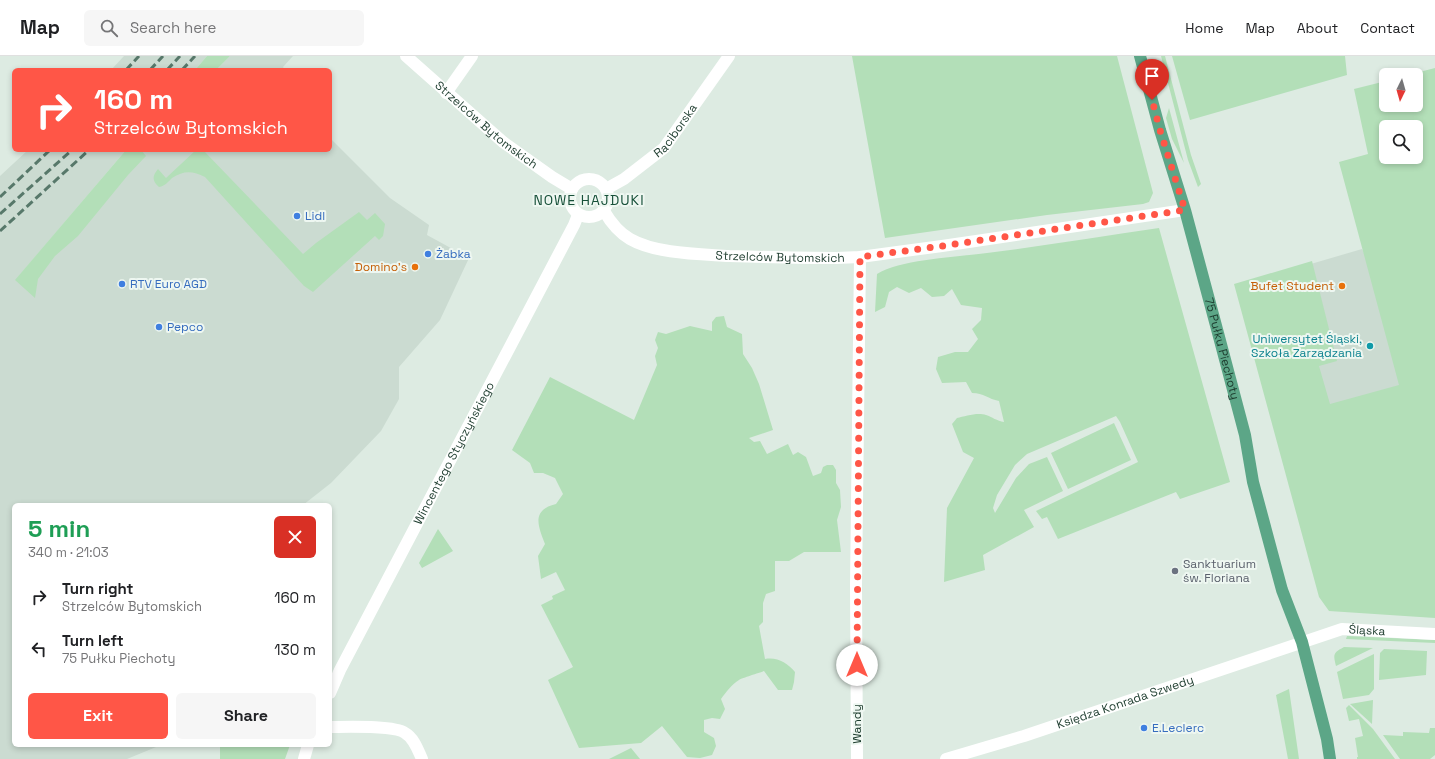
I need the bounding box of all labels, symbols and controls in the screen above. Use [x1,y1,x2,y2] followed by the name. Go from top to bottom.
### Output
[84,10,364,46] search box
[20,15,60,40] text: Map
[98,17,120,39] icon: search
[130,18,216,37] text: Search here
[1185,19,1223,37] text: Home
[1245,19,1275,37] text: Map
[1297,19,1338,37] text: About
[1360,19,1415,37] text: Contact
[1135,59,1169,100] pin
[1141,65,1163,87] icon: arrive
[1379,68,1423,112] north arrow
[1379,68,1423,164] map controls
[432,77,541,172] street label: Strzelców Bytomskich
[94,81,173,117] text: 160 m
[28,84,80,136] icon: right
[650,100,701,161] street label: Raciborska
[94,116,288,139] text: Strzelców Bytomskich
[1379,120,1423,164] button: search
[533,191,645,209] district label: NOWE HAJDUKI
[305,208,325,224] place label: Lidl
[292,211,302,221] marker: Lidl
[436,246,471,262] place label: Żabka
[715,247,845,266] street label: Strzelców Bytomskich
[423,249,433,259] marker: Żabka
[355,259,407,275] place label: Domino's
[410,262,420,272] marker: Domino's
[130,276,207,292] place label: RTV Euro AGD
[1250,278,1334,294] place label: Bufet Student
[117,279,127,289] marker: RTV Euro AGD
[1337,281,1347,291] marker: Bufet Student
[1201,296,1243,401] street label: 75 Pułku Piechoty
[167,319,203,335] place label: Pepco
[154,322,164,332] marker: Pepco
[1251,331,1362,361] place label: Uniwersytet Śląski, Szkoła Zarządzania
[1365,341,1375,351] marker: Uniwersytet Śląski, Szkoła Zarządzania
[410,379,498,527] street label: Wincentego Styczyńskiego
[28,513,90,544] text: 5 min
[274,516,316,558] button: close
[28,544,109,561] text: 340 m · 21:03
[1183,556,1256,586] place label: Sanktuarium św. Floriana
[1170,566,1180,576] marker: Sanktuarium św. Floriana
[62,579,133,598] text: Turn right
[28,586,50,608] icon: right
[274,588,316,607] text: 160 m
[62,598,202,615] text: Strzelców Bytomskich
[1348,621,1386,639] street label: Śląska
[62,631,124,650] text: Turn left
[28,638,50,660] icon: left
[274,640,316,659] text: 130 m
[836,644,878,686] position arrow
[62,650,175,667] text: 75 Pułku Piechoty
[1055,672,1196,732] street label: Księdza Konrada Szwedy
[28,693,168,739] button: Exit
[176,693,316,739] button: Share
[849,704,865,744] street label: Wandy
[1152,720,1204,736] place label: E.Leclerc
[1139,723,1149,733] marker: E.Leclerc

